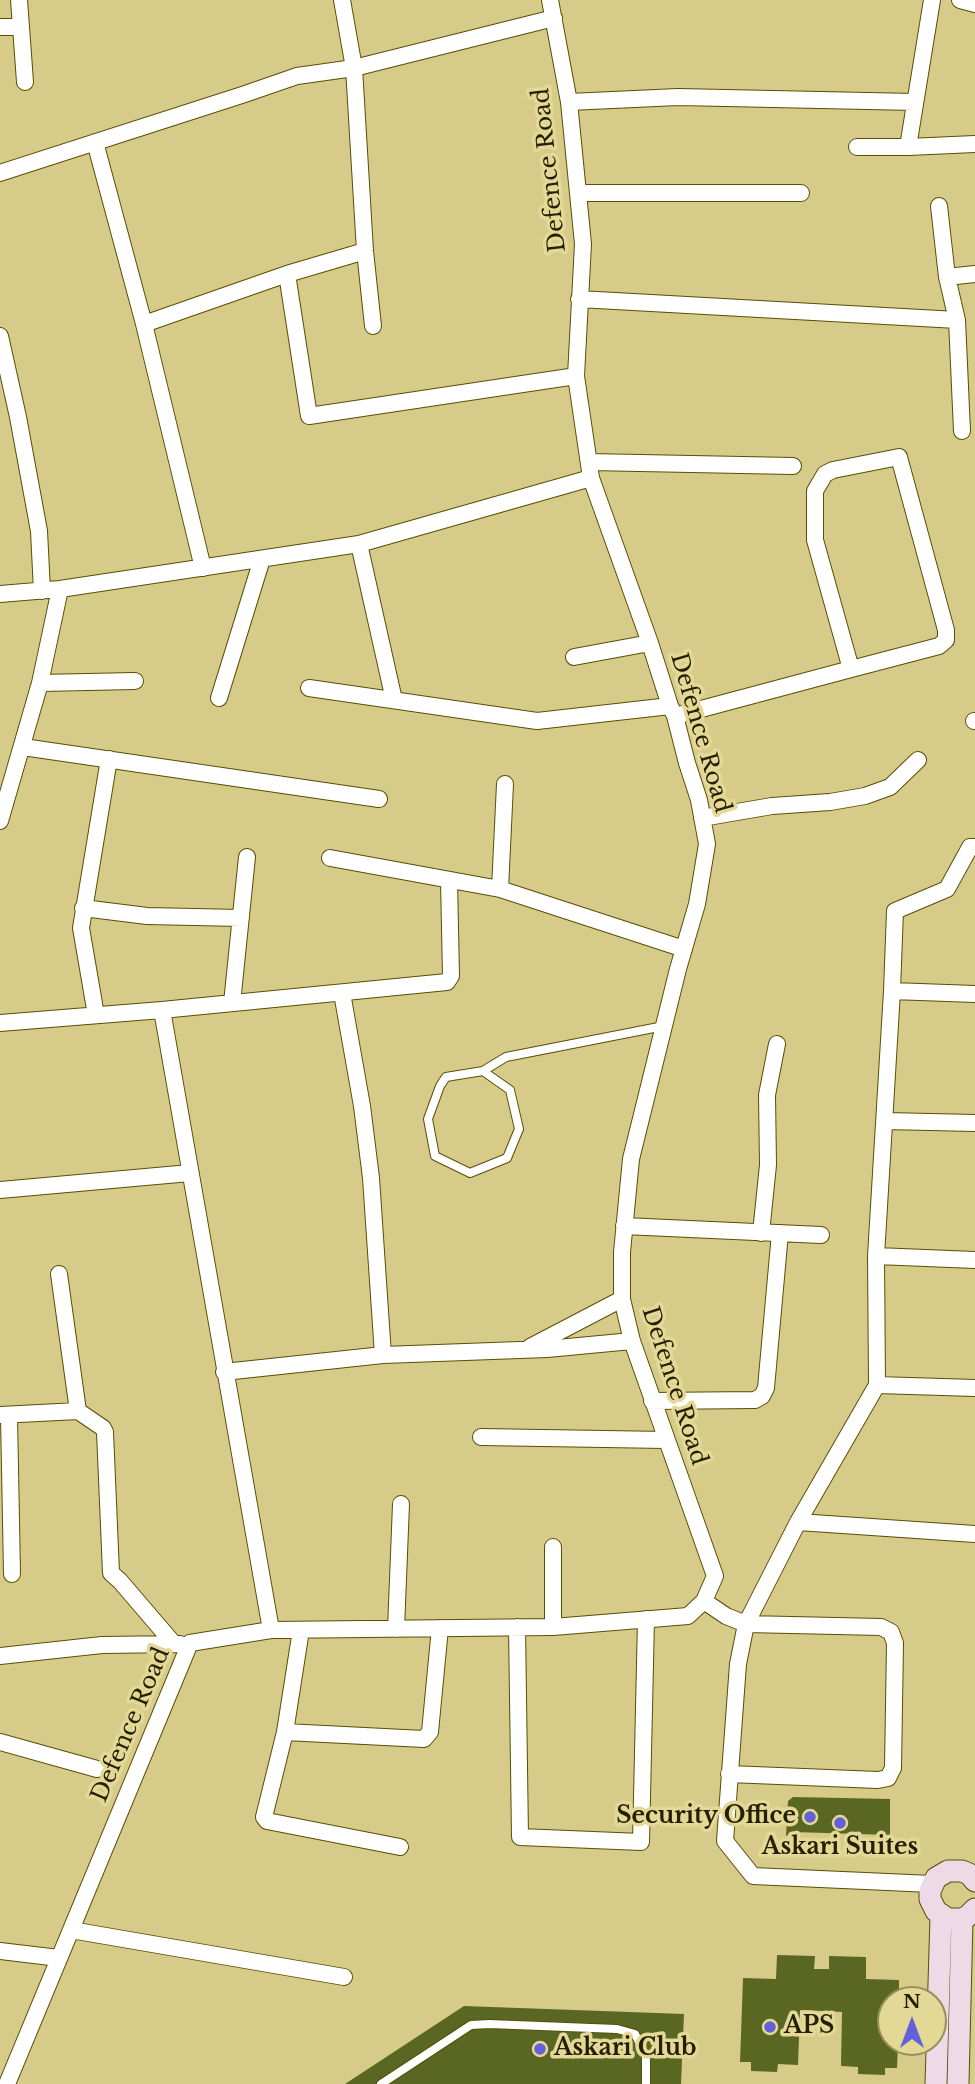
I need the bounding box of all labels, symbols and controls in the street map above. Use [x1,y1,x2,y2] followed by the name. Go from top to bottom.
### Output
[528,86,572,254] street label: Defence Road
[664,650,736,816] street label: Defence Road
[635,1303,713,1469] street label: Defence Road
[86,1644,176,1806] street label: Defence Road
[616,1803,796,1831] place label: Security Office
[802,1809,818,1825] marker: Security Office
[832,1815,848,1831] marker: Askari Suites
[762,1834,918,1862] place label: Askari Suites
[877,1986,947,2056] north arrow
[903,1990,921,2013] text: N
[784,2013,834,2041] place label: APS
[762,2019,778,2035] marker: APS
[554,2035,697,2063] place label: Askari Club
[532,2041,548,2057] marker: Askari Club

